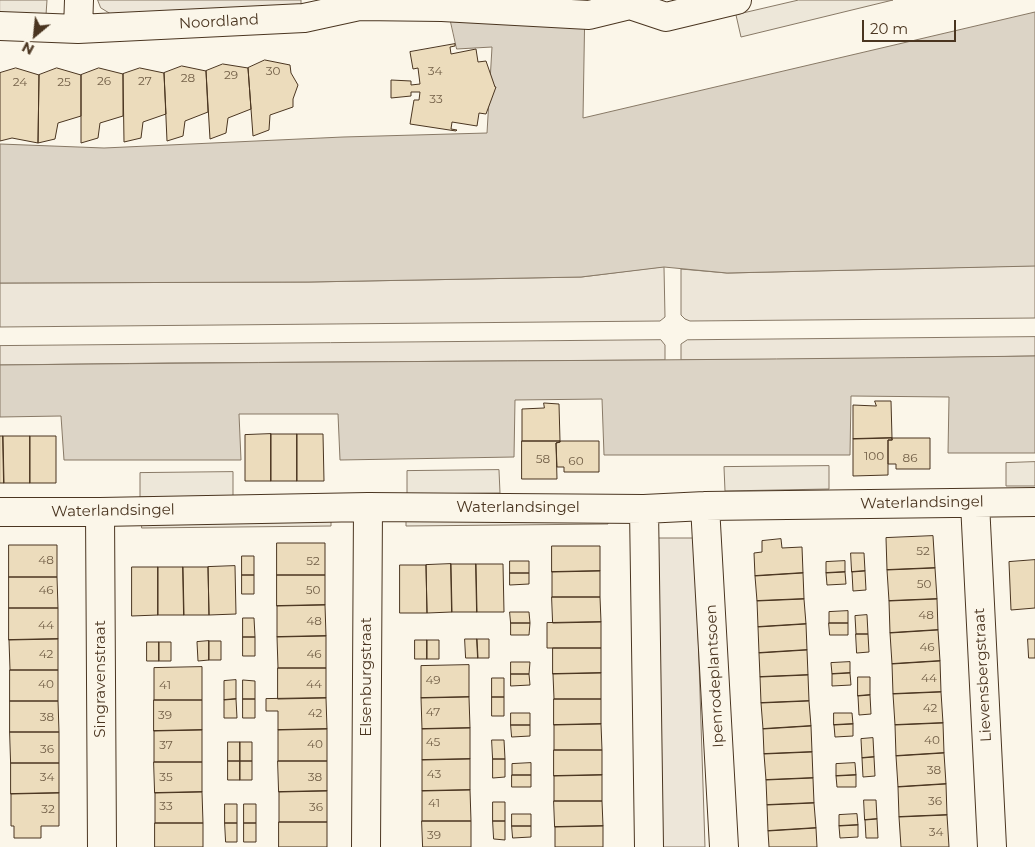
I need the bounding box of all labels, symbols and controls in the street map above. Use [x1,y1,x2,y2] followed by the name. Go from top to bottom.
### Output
[10,10,60,60] north arrow
[865,10,959,42] scale bar
[178,11,260,33] street label: Noordland
[870,19,908,38] text: 20 m
[19,38,37,59] text: N
[266,64,280,78] house number: 30
[428,64,442,78] house number: 34
[224,68,238,82] house number: 29
[181,71,195,85] house number: 28
[97,74,111,88] house number: 26
[138,74,152,88] house number: 27
[13,75,27,89] house number: 24
[57,75,71,89] house number: 25
[429,92,443,106] house number: 33
[864,449,884,463] house number: 100
[903,451,917,465] house number: 86
[536,452,550,466] house number: 58
[568,454,584,468] house number: 60
[860,493,984,513] street label: Waterlandsingel
[456,499,580,517] street label: Waterlandsingel
[51,501,175,521] street label: Waterlandsingel
[916,544,930,558] house number: 52
[38,553,54,567] house number: 48
[306,554,320,568] house number: 52
[917,577,931,591] house number: 50
[38,583,54,597] house number: 46
[306,583,320,597] house number: 50
[702,604,728,748] street label: Ipenrodeplantsoen
[918,608,934,622] house number: 48
[971,608,995,742] street label: Lievensbergstraat
[306,614,322,628] house number: 48
[358,617,376,737] street label: Elsenburgstraat
[38,618,54,632] house number: 44
[92,620,110,738] street label: Singravenstraat
[919,640,935,654] house number: 46
[39,647,53,661] house number: 42
[306,647,322,661] house number: 46
[921,671,937,685] house number: 44
[425,673,441,687] house number: 49
[38,677,54,691] house number: 40
[306,677,322,691] house number: 44
[159,678,171,692] house number: 41
[923,701,937,715] house number: 42
[426,705,440,719] house number: 47
[308,706,322,720] house number: 42
[158,708,172,722] house number: 39
[40,710,54,724] house number: 38
[924,733,940,747] house number: 40
[426,735,440,749] house number: 45
[307,737,323,751] house number: 40
[159,738,173,752] house number: 37
[40,742,54,756] house number: 36
[927,763,941,777] house number: 38
[427,767,441,781] house number: 43
[40,770,54,784] house number: 34
[159,770,173,784] house number: 35
[308,770,322,784] house number: 38
[928,794,942,808] house number: 36
[428,796,440,810] house number: 41
[159,799,173,813] house number: 33
[309,800,323,814] house number: 36
[41,802,55,816] house number: 32
[929,825,943,839] house number: 34
[427,828,441,842] house number: 39

